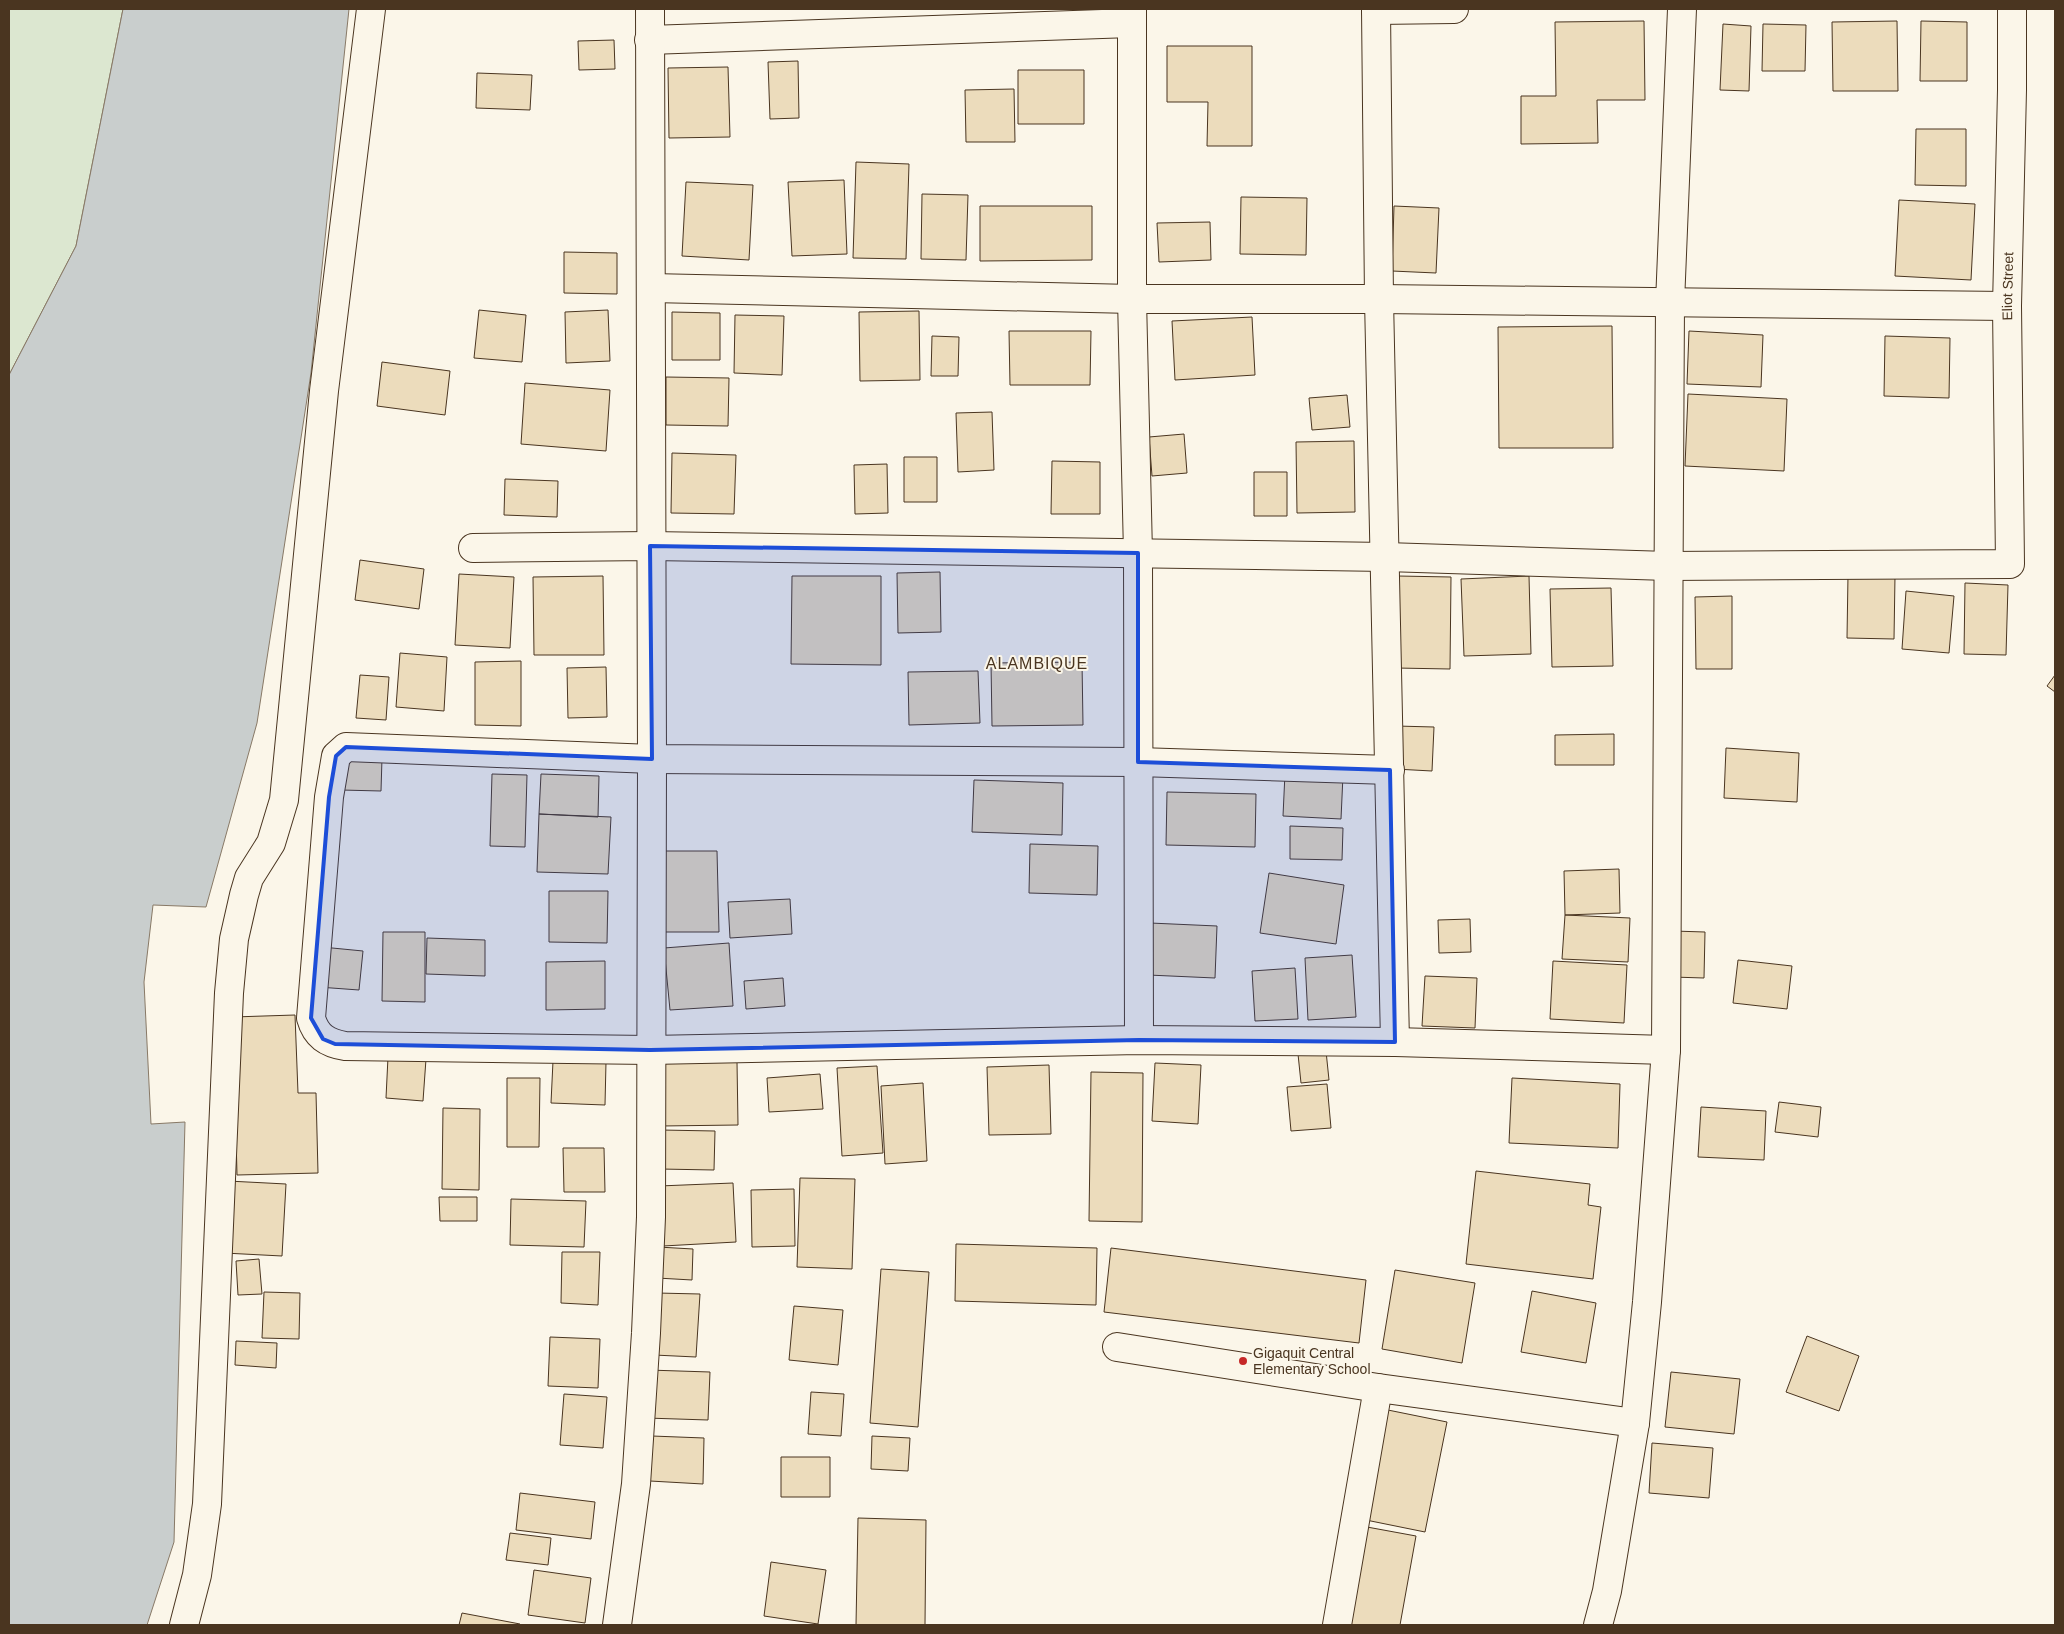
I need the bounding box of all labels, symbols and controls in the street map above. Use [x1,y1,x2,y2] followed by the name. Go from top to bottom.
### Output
[1999,252,2016,321] street label: Eliot Street
[986,655,1088,672] district label: ALAMBIQUE
[1253,1345,1371,1377] place label: Gigaquit Central Elementary School
[1237,1355,1249,1367] marker: Gigaquit Central Elementary School

